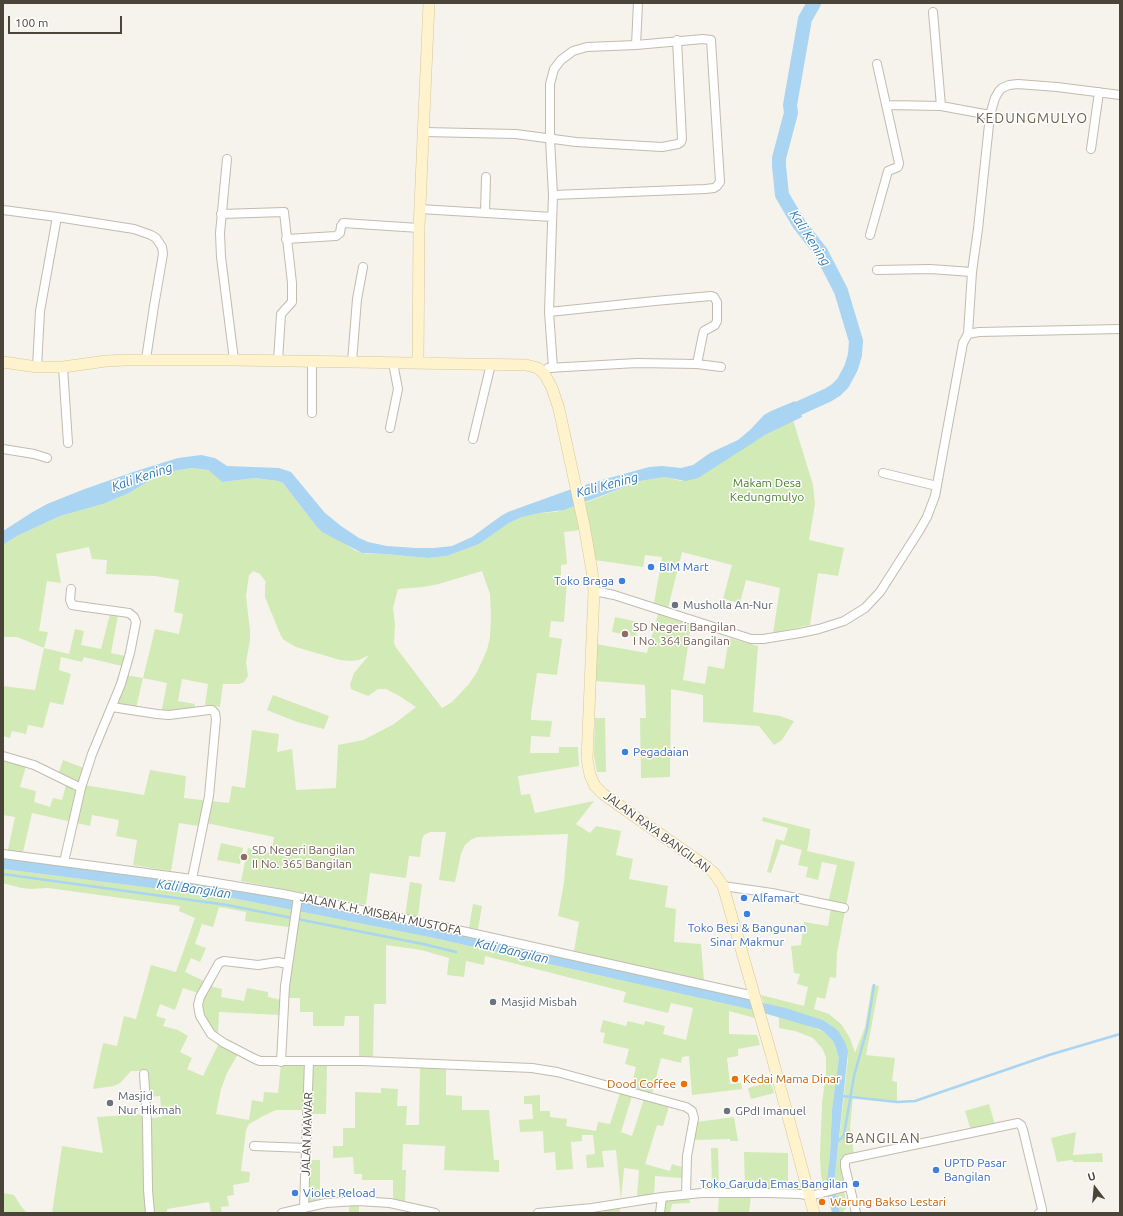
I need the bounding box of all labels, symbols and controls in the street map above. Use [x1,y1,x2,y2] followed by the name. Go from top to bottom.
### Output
[10,8,124,34] scale bar
[15,16,48,29] text: 100 m
[976,110,1088,126] district label: KEDUNGMULYO
[786,207,834,269] water label: Kali Kening
[109,459,175,495] water label: Kali Kening
[574,469,640,501] water label: Kali Kening
[730,476,804,504] park label: Makam Desa Kedungmulyo
[659,560,709,574] place label: BIM Mart
[646,562,656,572] marker: BIM Mart
[554,574,614,588] place label: Toko Braga
[617,576,627,586] marker: Toko Braga
[683,598,773,612] place label: Musholla An-Nur
[670,600,680,610] marker: Musholla An-Nur
[633,620,736,648] place label: SD Negeri Bangilan I No. 364 Bangilan
[620,629,630,639] marker: SD Negeri Bangilan I No. 364 Bangilan
[633,745,689,759] place label: Pegadaian
[620,747,630,757] marker: Pegadaian
[601,788,713,876] street label: JALAN RAYA BANGILAN
[252,843,355,871] place label: SD Negeri Bangilan II No. 365 Bangilan
[239,852,249,862] marker: SD Negeri Bangilan II No. 365 Bangilan
[156,876,232,902] water label: Kali Bangilan
[299,890,463,938] street label: JALAN K.H. MISBAH MUSTOFA
[752,891,799,905] place label: Alfamart
[739,893,749,903] marker: Alfamart
[742,909,752,919] marker: Toko Besi & Bangunan Sinar Makmur
[688,921,806,949] place label: Toko Besi & Bangunan Sinar Makmur
[474,935,550,967] water label: Kali Bangilan
[501,995,577,1009] place label: Masjid Misbah
[488,997,498,1007] marker: Masjid Misbah
[743,1072,840,1086] place label: Kedai Mama Dinar
[730,1074,740,1084] marker: Kedai Mama Dinar
[607,1077,676,1091] place label: Dood Coffee
[679,1079,689,1089] marker: Dood Coffee
[118,1089,181,1117] place label: Masjid Nur Hikmah
[298,1092,316,1176] street label: JALAN MAWAR
[105,1098,115,1108] marker: Masjid Nur Hikmah
[735,1104,806,1118] place label: GPdI Imanuel
[722,1106,732,1116] marker: GPdI Imanuel
[845,1130,921,1146] district label: BANGILAN
[944,1156,1006,1184] place label: UPTD Pasar Bangilan
[931,1165,941,1175] marker: UPTD Pasar Bangilan
[1075,1168,1115,1208] north arrow
[1086,1170,1097,1183] text: U
[700,1177,848,1191] place label: Toko Garuda Emas Bangilan
[851,1179,861,1189] marker: Toko Garuda Emas Bangilan
[303,1186,376,1200] place label: Violet Reload
[290,1188,300,1198] marker: Violet Reload
[830,1195,946,1209] place label: Warung Bakso Lestari
[817,1197,827,1207] marker: Warung Bakso Lestari

